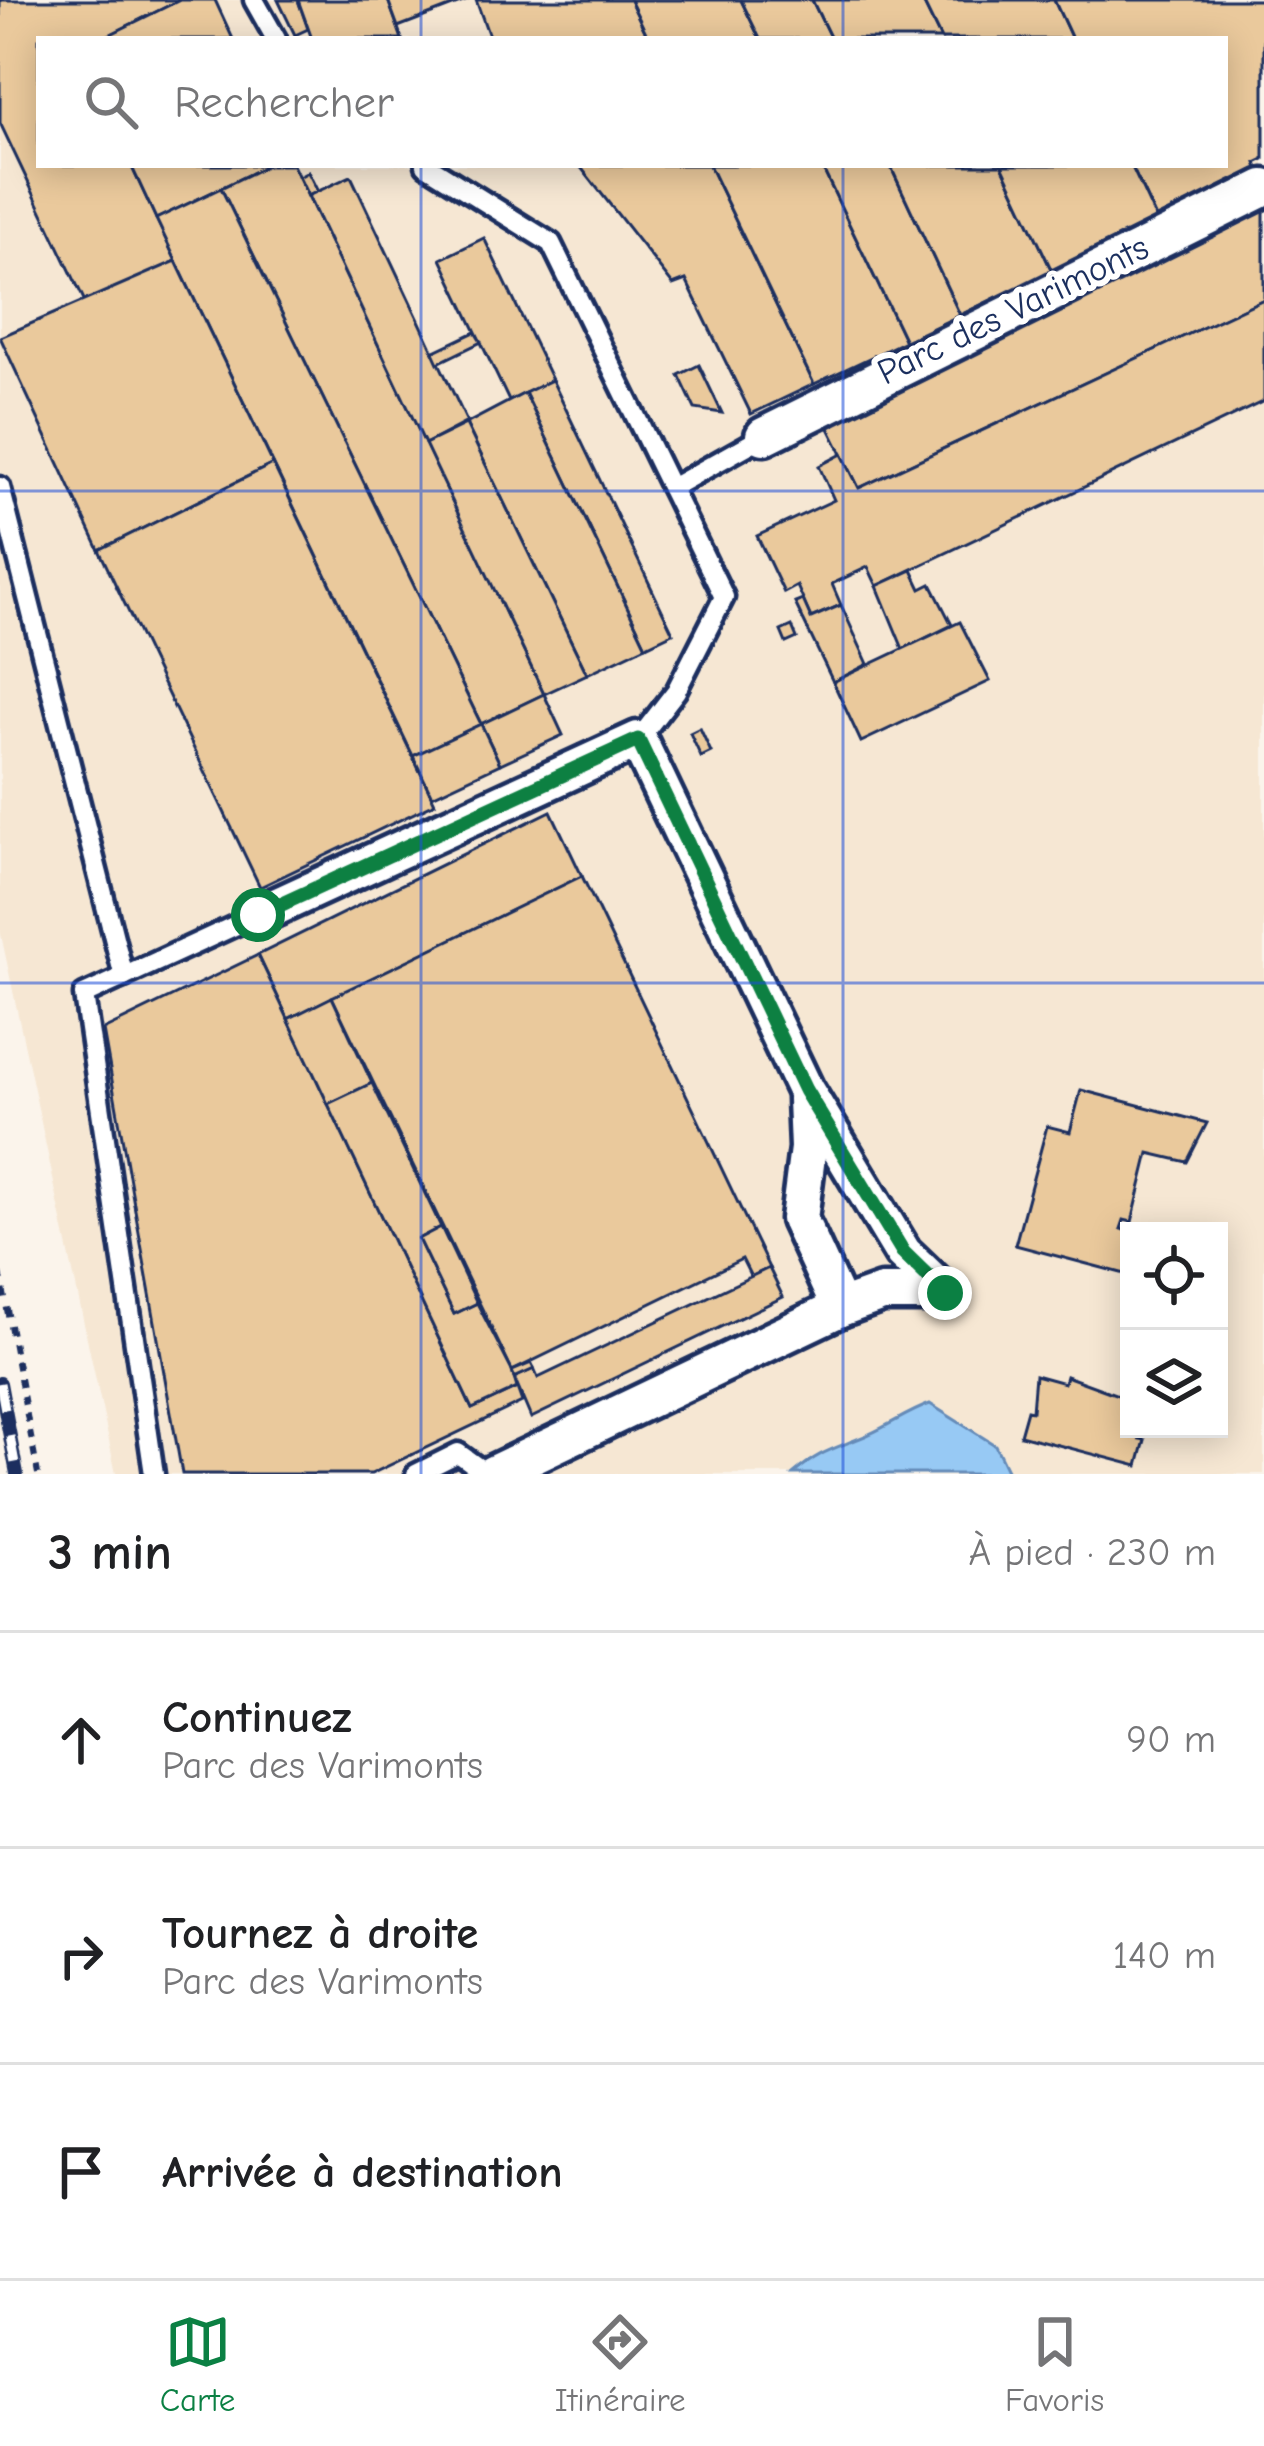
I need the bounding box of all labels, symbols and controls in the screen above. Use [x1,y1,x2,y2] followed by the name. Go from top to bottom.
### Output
[36,36,1228,168] search box
[78,69,144,135] icon: search
[174,76,394,128] text: Rechercher
[871,227,1155,393] street label: Parc des Varimonts
[231,888,285,942] route start
[1120,1222,1228,1438] map controls
[1120,1222,1228,1330] button: locate
[918,1266,972,1320] route end
[1120,1330,1228,1438] button: layers
[48,1523,172,1582] text: 3 min
[968,1530,1216,1575] text: À pied · 230 m
[162,1691,352,1743] text: Continuez
[48,1707,114,1773] icon: ahead
[1126,1717,1216,1762] text: 90 m
[162,1743,483,1788] text: Parc des Varimonts
[162,1907,478,1959] text: Tournez à droite
[48,1923,114,1989] icon: right
[1113,1933,1216,1978] text: 140 m
[162,1959,483,2004] text: Parc des Varimonts
[48,2139,114,2205] icon: arrive
[162,2146,563,2198] text: Arrivée à destination
[160,2309,235,2419] tab: Carte
[555,2309,685,2419] tab: Itinéraire
[1005,2309,1104,2419] tab: Favoris

